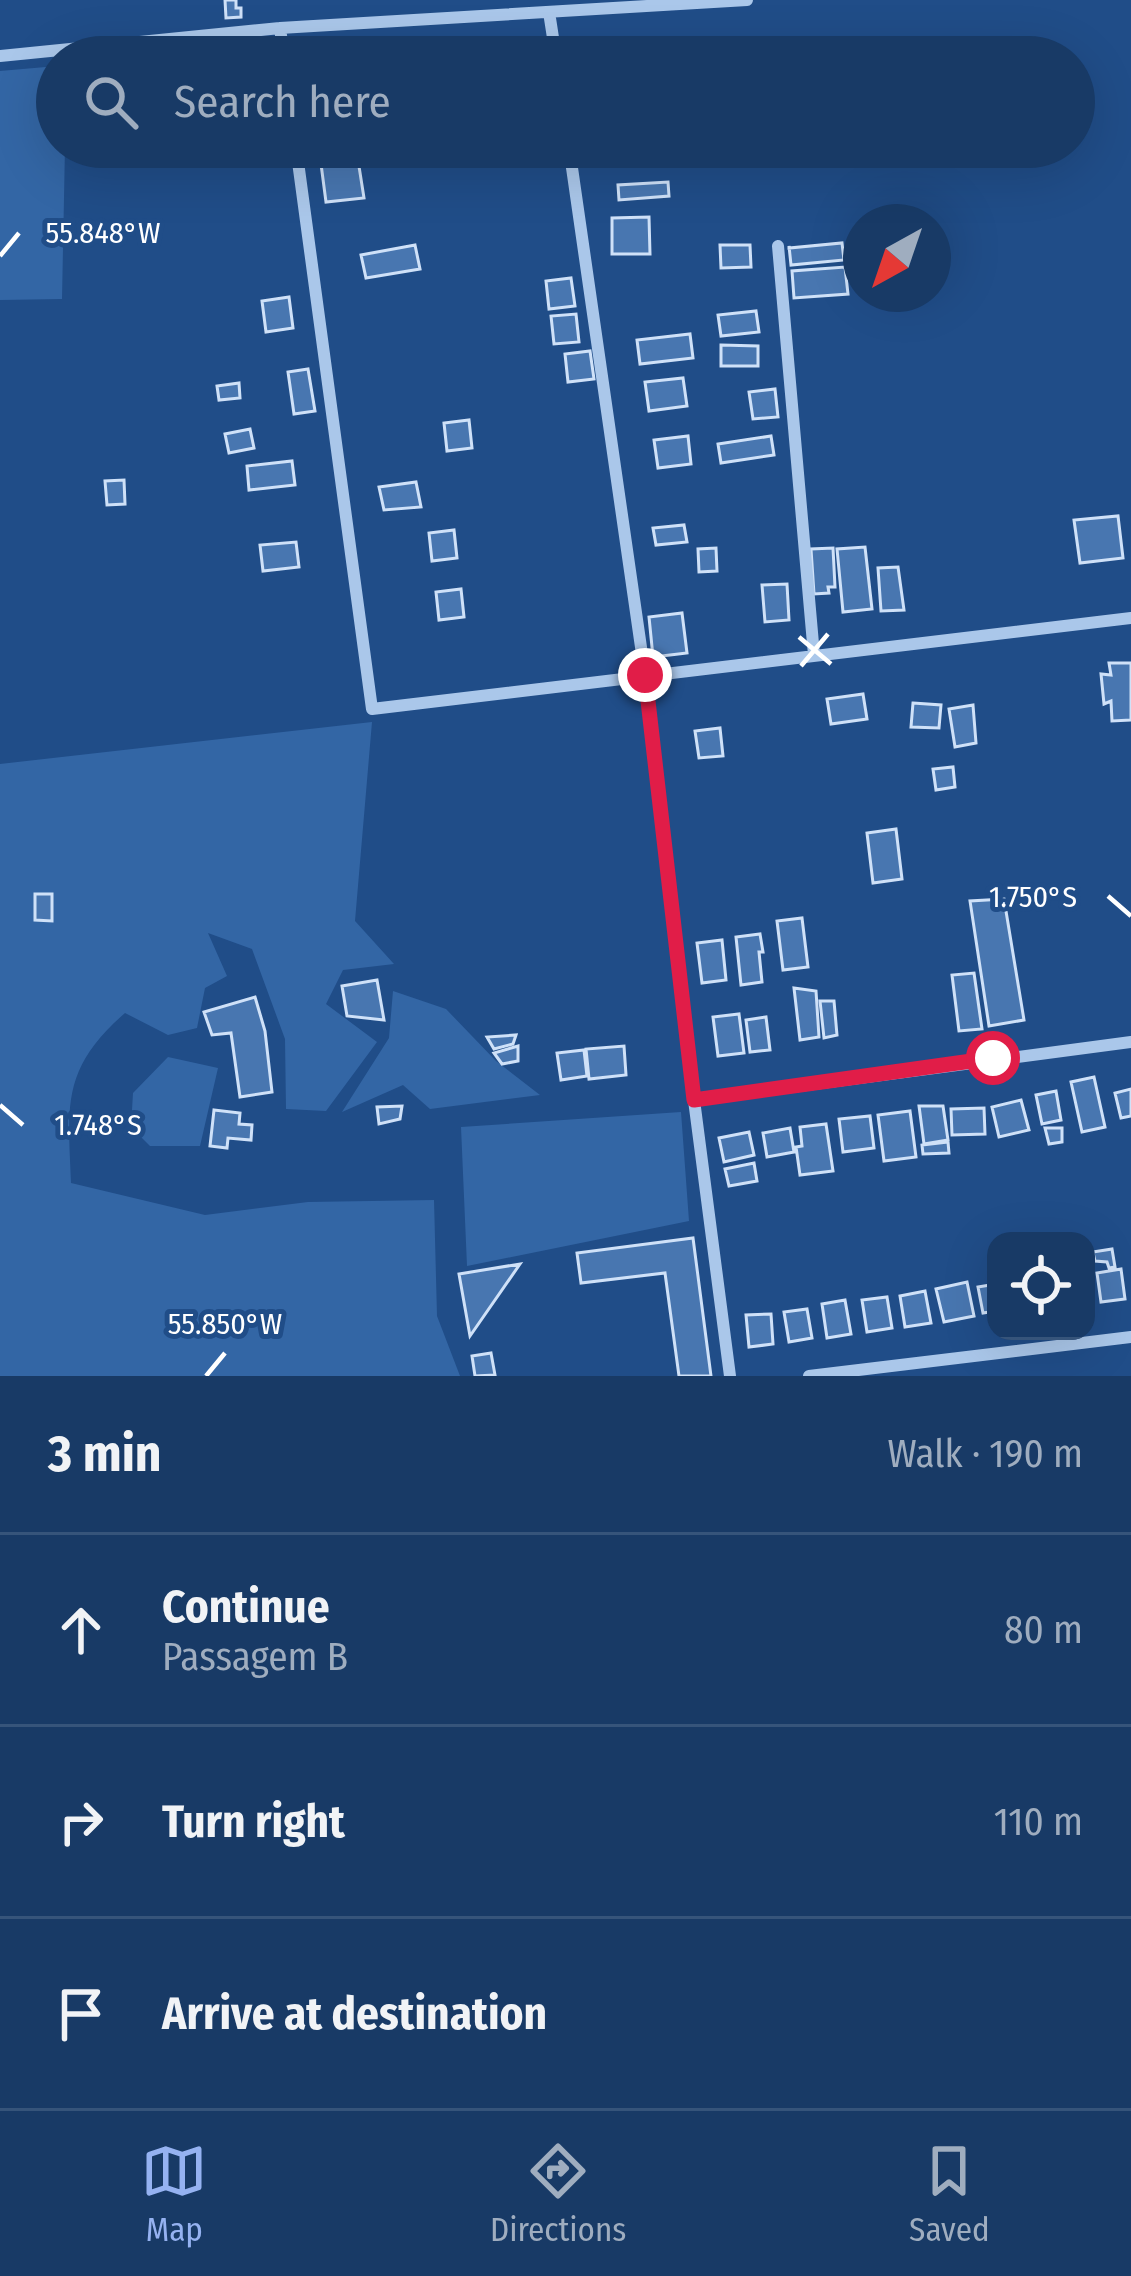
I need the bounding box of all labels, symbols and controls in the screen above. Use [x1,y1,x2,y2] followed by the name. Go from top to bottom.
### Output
[36,36,1095,168] search box
[78,69,144,135] icon: search
[174,75,391,129] text: Search here
[843,204,951,312] north arrow
[46,215,160,251] text: 55.848°W
[618,648,672,702] route end
[989,879,1077,915] text: 1.750°S
[966,1031,1020,1085] route start
[54,1107,142,1143] text: 1.748°S
[987,1232,1095,1340] map controls
[987,1232,1095,1340] button: locate
[168,1306,282,1342] text: 55.850°W
[48,1423,162,1485] text: 3 min
[888,1431,1083,1477] text: Walk · 190 m
[162,1580,330,1634] text: Continue
[48,1597,114,1663] icon: ahead
[1004,1607,1083,1653] text: 80 m
[162,1634,348,1680] text: Passagem B
[48,1789,114,1855] icon: right
[162,1795,345,1849] text: Turn right
[994,1799,1083,1845] text: 110 m
[48,1981,114,2047] icon: arrive
[162,1987,547,2041] text: Arrive at destination
[141,2138,207,2250] tab: Map
[490,2138,626,2250] tab: Directions
[909,2138,990,2250] tab: Saved

